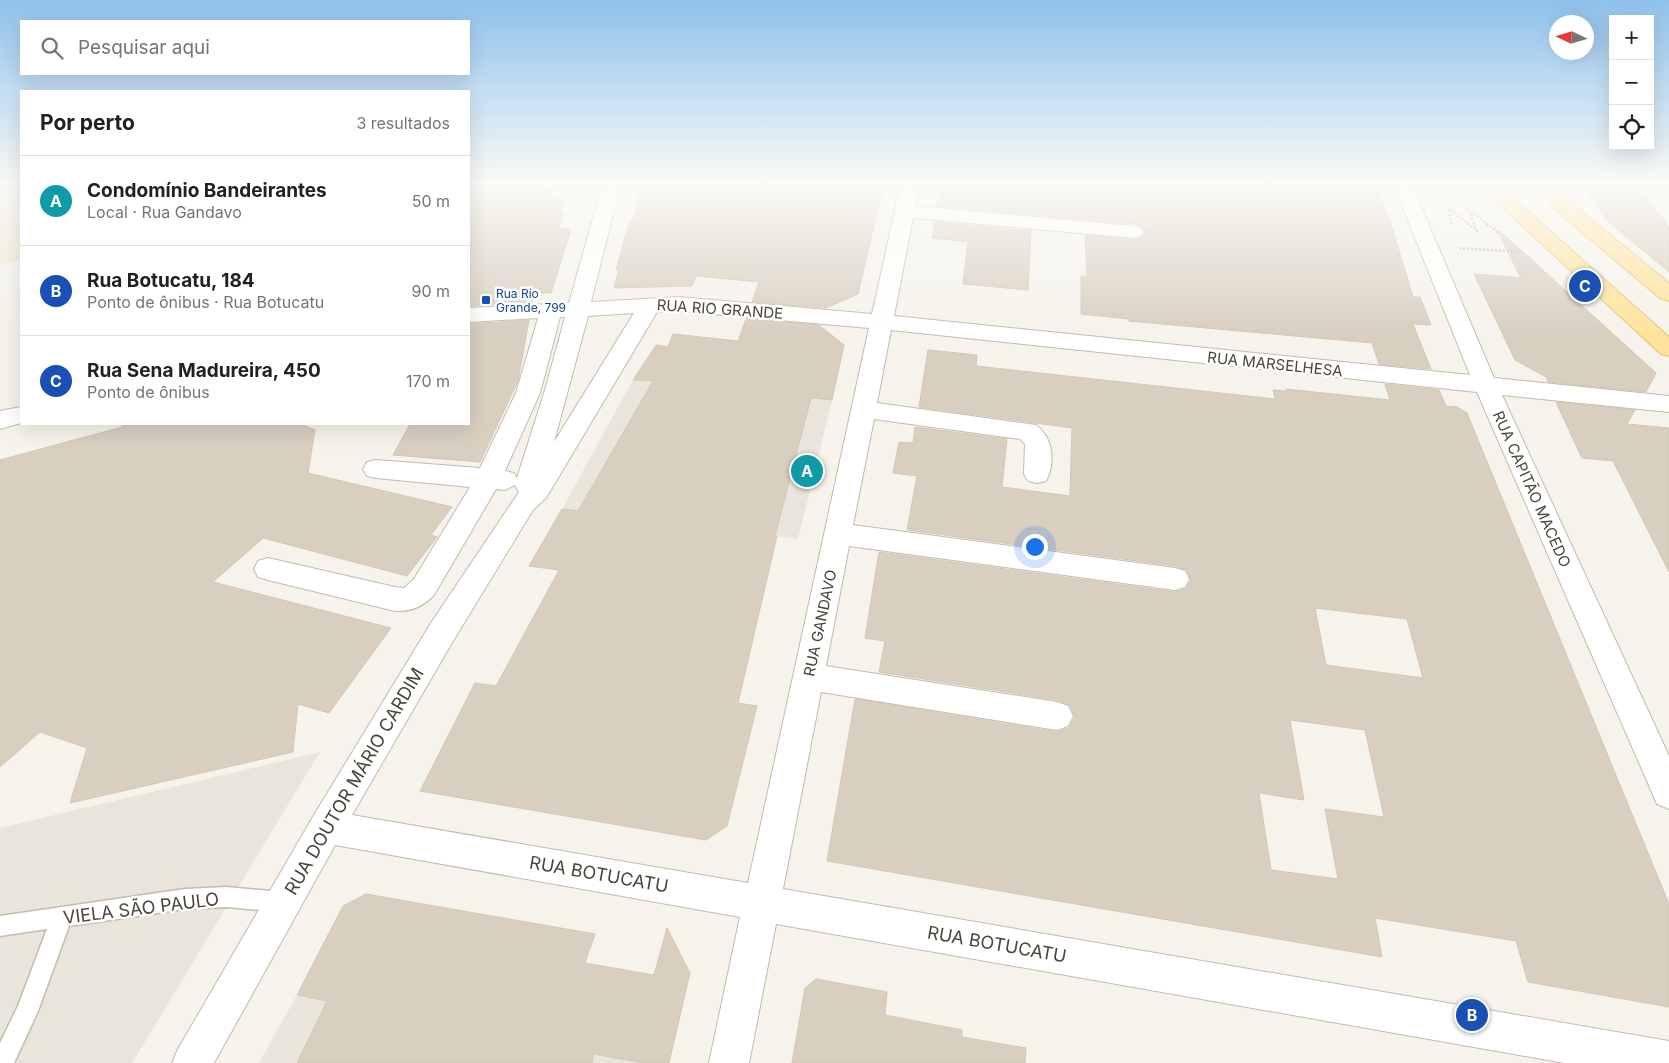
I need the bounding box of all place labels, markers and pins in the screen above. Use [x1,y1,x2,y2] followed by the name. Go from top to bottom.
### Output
[1569,267,1601,305] pin: C
[496,286,566,315] place label: Rua Rio Grande, 799
[480,294,492,306] marker: Rua Rio Grande, 799
[791,452,823,490] pin: A
[1456,996,1488,1034] pin: B

